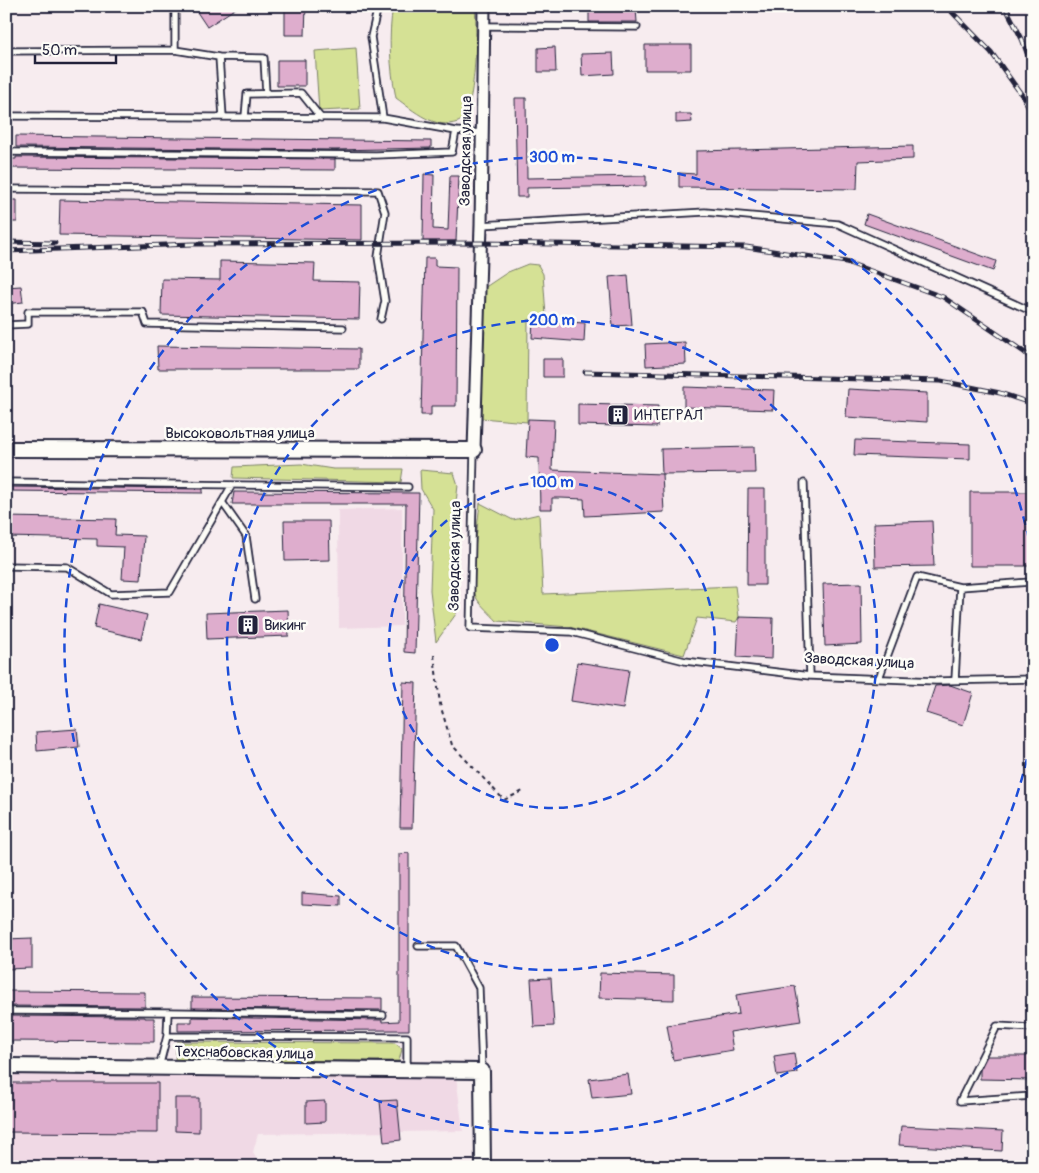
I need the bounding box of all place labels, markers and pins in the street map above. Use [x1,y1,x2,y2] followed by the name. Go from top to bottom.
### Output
[606,403,630,427] building icon: ИНТЕГРАЛ
[634,406,703,425] place label: ИНТЕГРАЛ
[236,613,260,637] building icon: Викинг
[264,616,306,635] place label: Викинг
[543,636,561,654] centre of rings

